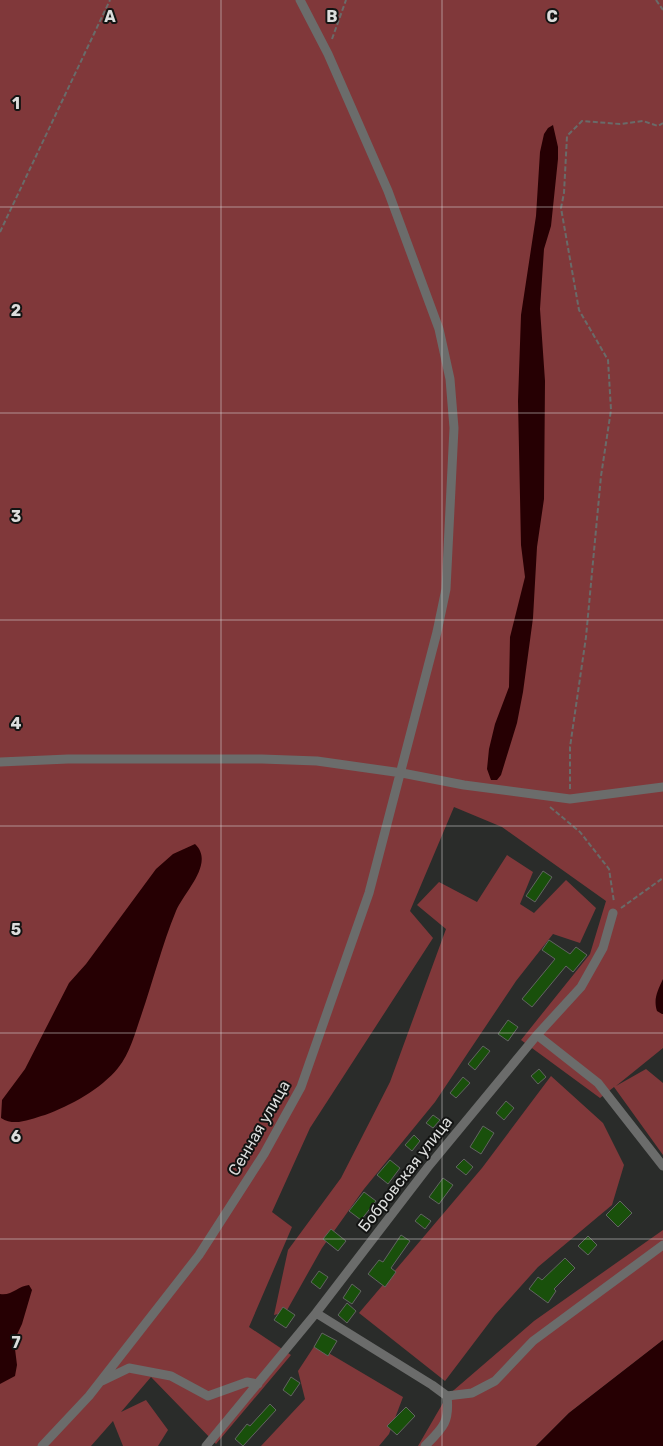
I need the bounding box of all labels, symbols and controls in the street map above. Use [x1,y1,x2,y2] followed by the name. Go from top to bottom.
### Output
[104,7,116,26] text: A
[326,7,338,26] text: B
[546,7,558,26] text: C
[12,94,20,113] text: 1
[11,301,21,320] text: 2
[11,507,21,526] text: 3
[11,714,22,733] text: 4
[11,920,21,939] text: 5
[224,1077,294,1179] street label: Сенная улица
[354,1112,456,1236] street label: Бобровская улица
[11,1127,21,1146] text: 6
[11,1333,21,1352] text: 7

